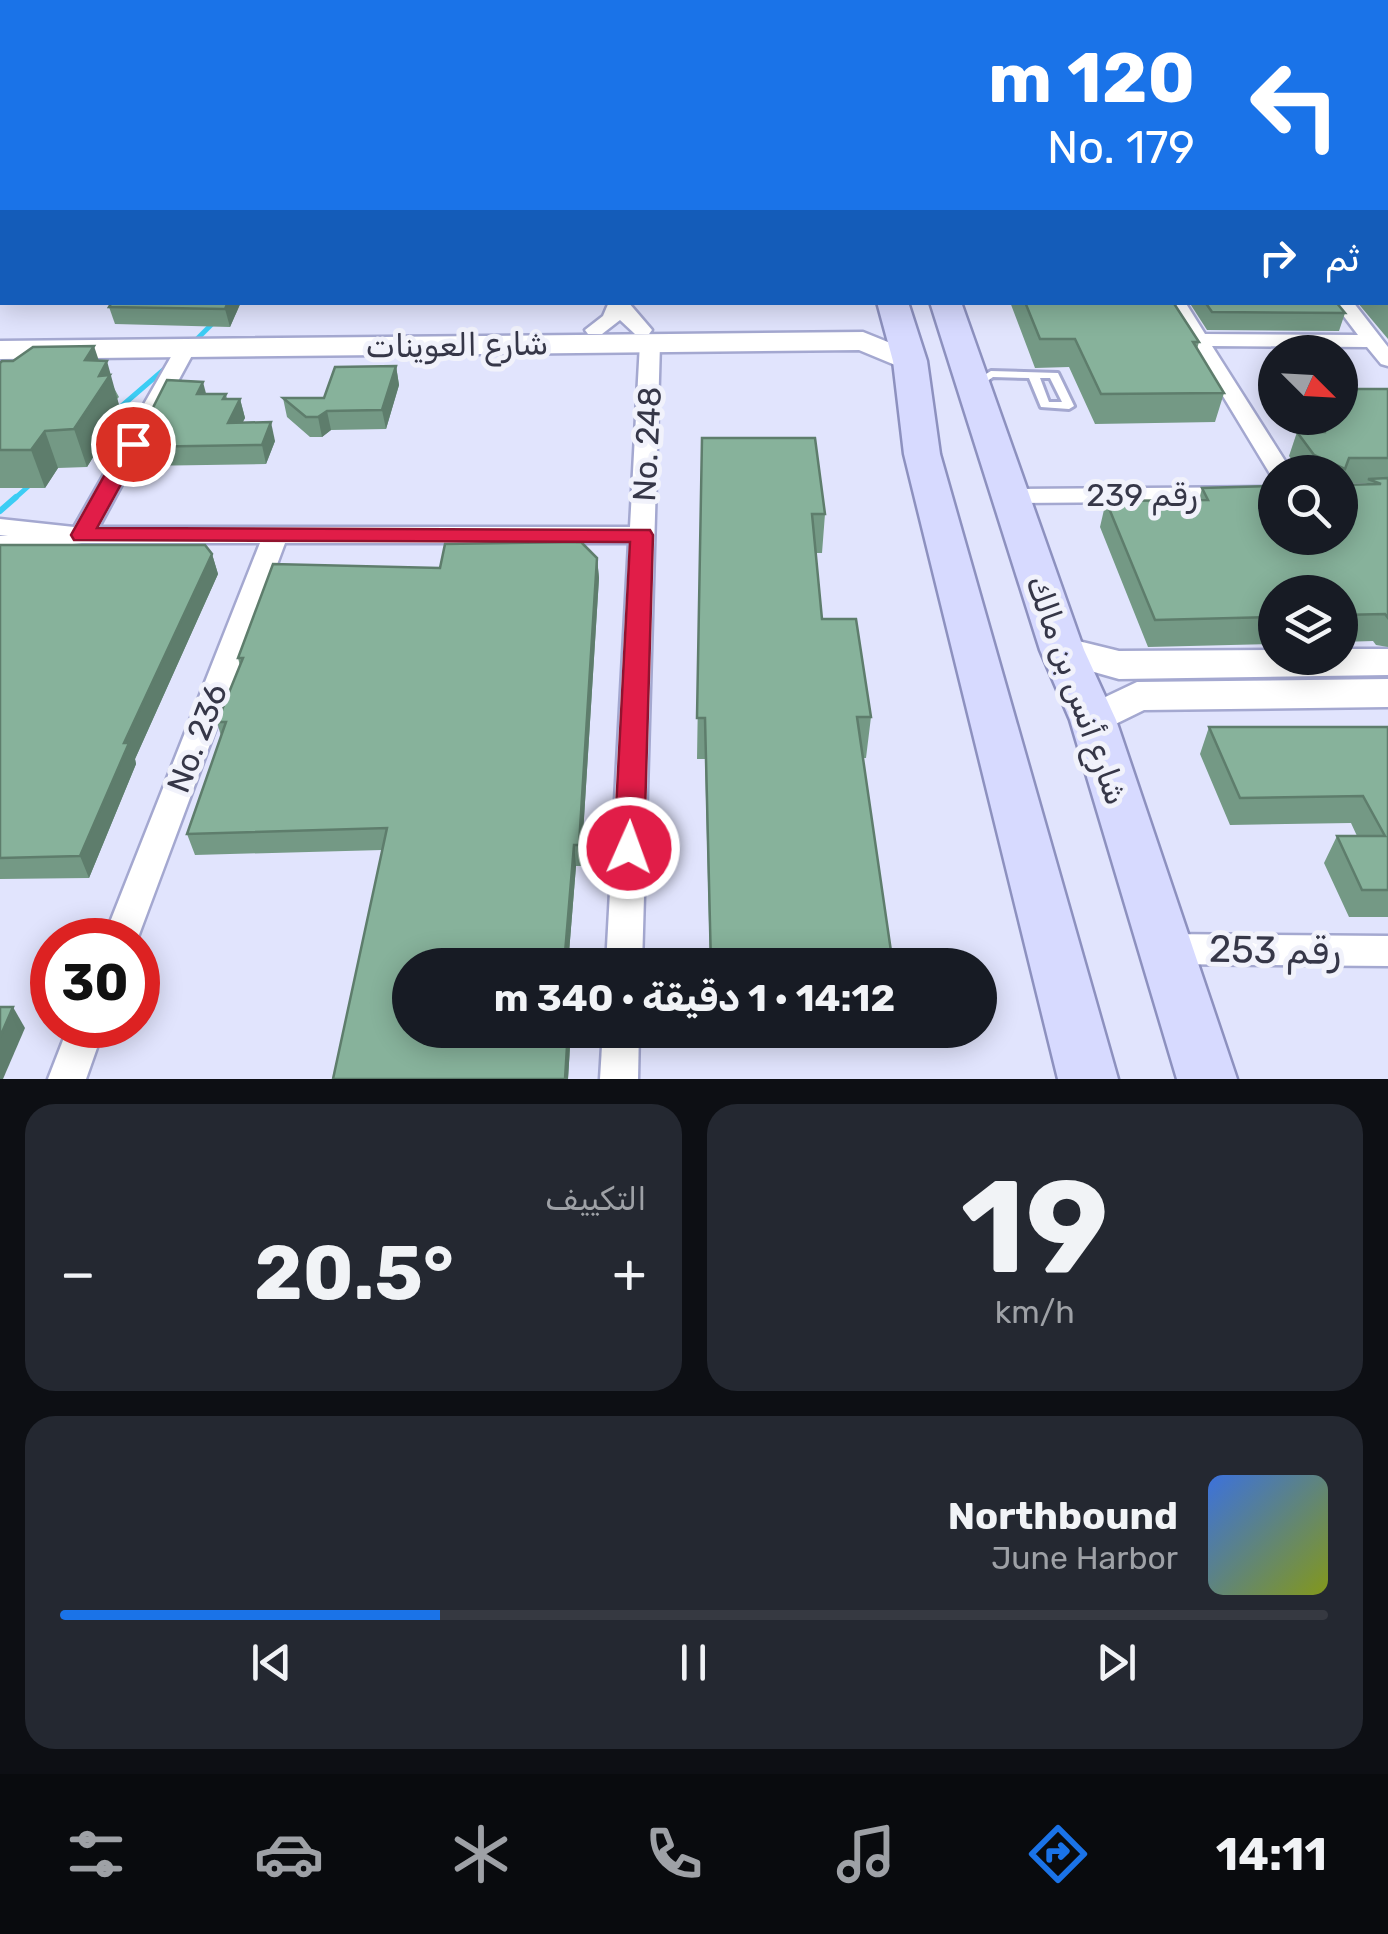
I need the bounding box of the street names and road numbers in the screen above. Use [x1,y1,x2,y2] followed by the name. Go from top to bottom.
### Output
[365,324,549,369] street label: شارع العوينات
[625,386,669,502] street label: No. 248
[1086,476,1198,516] street label: رقم 239
[1015,570,1136,811] street label: شارع أنس بن مالك
[159,678,235,798] street label: No. 236
[1208,926,1342,976] street label: رقم 253

